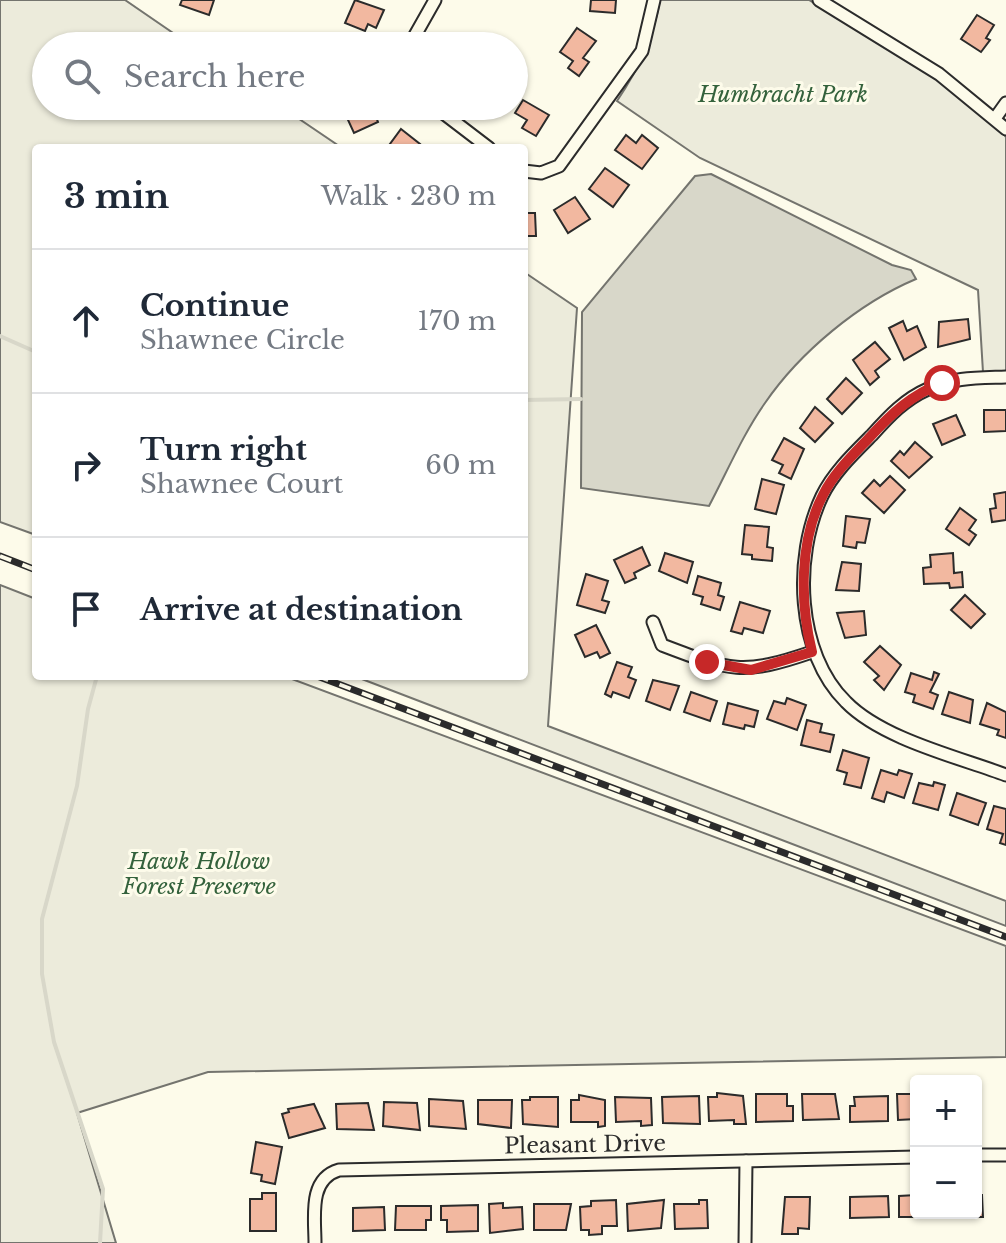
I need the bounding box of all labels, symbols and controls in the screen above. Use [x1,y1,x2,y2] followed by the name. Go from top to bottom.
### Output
[32,32,528,120] search box
[60,54,104,98] icon: search
[124,58,305,95] text: Search here
[697,81,868,108] park label: Humbracht Park
[64,175,169,217] text: 3 min
[321,180,496,212] text: Walk · 230 m
[140,287,289,324] text: Continue
[64,299,108,343] icon: ahead
[417,305,496,337] text: 170 m
[140,324,345,356] text: Shawnee Circle
[924,365,960,401] route start
[140,431,307,468] text: Turn right
[64,443,108,487] icon: right
[425,449,496,481] text: 60 m
[140,468,343,500] text: Shawnee Court
[64,587,108,631] icon: arrive
[140,591,463,628] text: Arrive at destination
[689,644,725,680] route end
[121,848,276,900] park label: Hawk Hollow Forest Preserve
[910,1075,982,1219] map controls
[910,1075,982,1147] button: +
[504,1130,666,1159] street label: Pleasant Drive
[910,1147,982,1219] button: −

